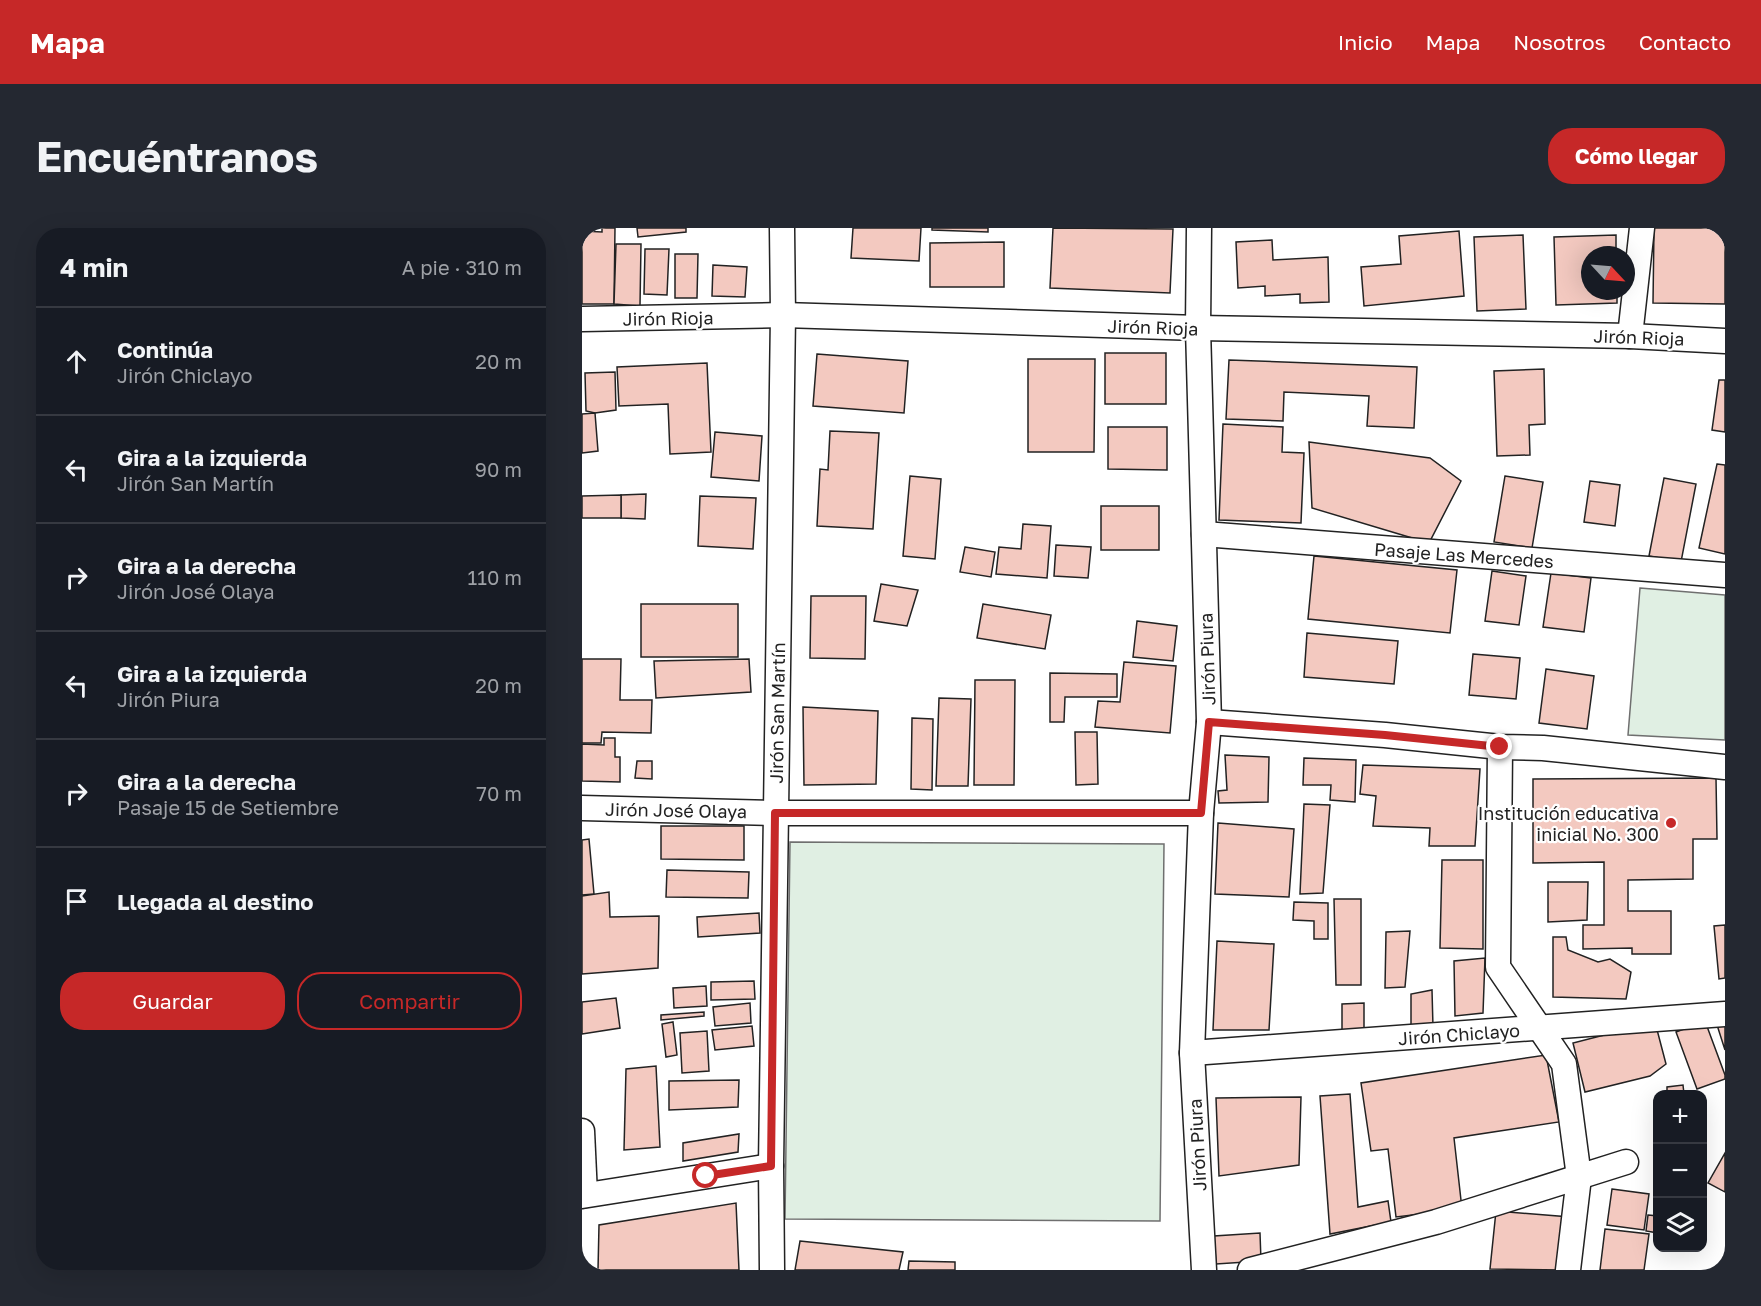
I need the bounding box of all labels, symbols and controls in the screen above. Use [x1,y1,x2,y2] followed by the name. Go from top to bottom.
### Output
[30,26,105,59] text: Mapa
[1338,29,1393,55] text: Inicio
[1426,29,1480,55] text: Mapa
[1513,29,1606,55] text: Nosotros
[1639,29,1731,55] text: Contacto
[1548,128,1725,184] button: Cómo llegar
[36,131,318,181] text: Encuéntranos
[1581,246,1635,300] north arrow
[60,252,128,283] text: 4 min
[402,255,522,279] text: A pie · 310 m
[622,306,714,330] street label: Jirón Rioja
[1107,314,1199,340] street label: Jirón Rioja
[1593,324,1685,350] street label: Jirón Rioja
[117,336,213,363] text: Continúa
[60,345,93,378] icon: ahead
[475,349,522,373] text: 20 m
[117,363,253,387] text: Jirón Chiclayo
[117,444,307,471] text: Gira a la izquierda
[60,453,93,486] icon: left
[475,457,522,481] text: 90 m
[117,471,274,495] text: Jirón San Martín
[1373,538,1555,572] street label: Pasaje Las Mercedes
[117,552,296,579] text: Gira a la derecha
[60,561,93,594] icon: right
[468,565,522,589] text: 110 m
[117,579,275,603] text: Jirón José Olaya
[1194,612,1220,706] street label: Jirón Piura
[765,642,789,784] street label: Jirón San Martín
[117,660,307,687] text: Gira a la izquierda
[60,669,93,702] icon: left
[475,673,522,697] text: 20 m
[117,687,220,711] text: Jirón Piura
[1486,733,1512,759] route end
[117,768,296,795] text: Gira a la derecha
[60,777,93,810] icon: right
[476,781,522,805] text: 70 m
[117,795,339,819] text: Pasaje 15 de Setiembre
[605,798,747,822] street label: Jirón José Olaya
[1478,802,1659,845] place label: Institución educativa inicial No. 300
[1664,816,1678,830] marker: Institución educativa inicial No. 300
[60,885,93,918] icon: arrive
[117,888,314,915] text: Llegada al destino
[60,972,285,1030] button: Guardar
[297,972,522,1030] button: Compartir
[1397,1019,1521,1049] street label: Jirón Chiclayo
[1653,1090,1707,1252] map controls
[1653,1090,1707,1144] button: +
[1184,1098,1210,1192] street label: Jirón Piura
[1653,1144,1707,1198] button: −
[692,1162,718,1188] route start
[1653,1198,1707,1252] button: layers

